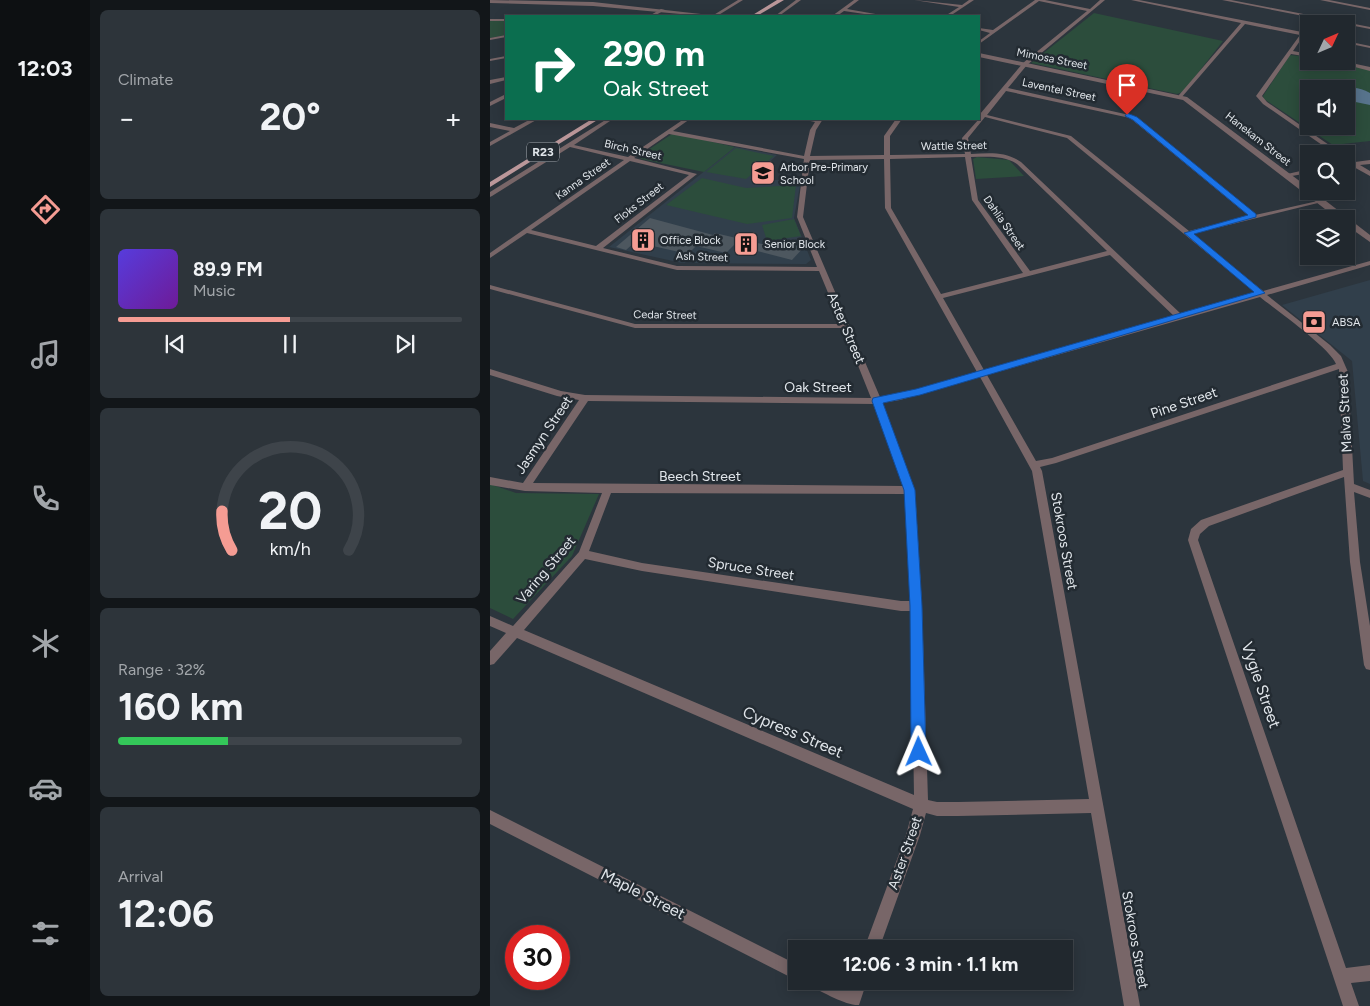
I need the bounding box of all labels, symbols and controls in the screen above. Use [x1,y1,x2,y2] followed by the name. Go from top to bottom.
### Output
[1300,15,1355,70] north arrow
[1300,15,1355,265] map controls
[603,33,705,75] text: 290 m
[520,35,585,100] icon: right
[1015,46,1089,72] street label: Mimosa Street
[17,55,73,82] text: 12:03
[1106,64,1148,115] pin
[118,70,173,89] text: Climate
[1113,71,1141,99] icon: arrive
[603,75,709,102] text: Oak Street
[1021,76,1097,104] street label: Laventel Street
[1300,80,1355,135] button: sound
[260,94,321,140] text: 20°
[118,101,135,135] text: −
[445,101,462,135] text: +
[1223,109,1293,169] street label: Hanekam Street
[603,137,663,163] street label: Birch Street
[921,139,987,153] street label: Wattle Street
[527,142,559,162] road number: R23
[1300,145,1355,200] button: search
[553,155,613,203] street label: Kanna Street
[750,160,776,186] school or university icon: Arbor Pre-Primary School
[780,161,868,187] place label: Arbor Pre-Primary School
[612,180,666,226] street label: Floks Street
[28,192,63,227] icon: directions
[980,193,1028,253] street label: Dahlia Street
[1300,210,1355,265] button: layers
[630,227,656,253] building icon: Office Block
[733,231,759,257] building icon: Senior Block
[660,234,721,247] place label: Office Block
[764,238,826,251] place label: Senior Block
[676,250,728,264] street label: Ash Street
[193,258,263,281] text: 89.9 FM
[193,281,235,300] text: Music
[823,290,869,366] street label: Aster Street
[633,308,697,322] street label: Cedar Street
[1301,309,1327,335] bank icon: ABSA
[1332,316,1361,329] place label: ABSA
[161,330,189,358] icon: previous
[276,330,304,358] icon: pause
[391,330,419,358] icon: next
[28,337,63,372] icon: music
[1334,373,1356,453] street label: Malva Street
[784,379,852,396] street label: Oak Street
[1148,384,1220,422] street label: Pine Street
[512,393,576,477] street label: Jasmyn Street
[659,468,741,485] street label: Beech Street
[258,480,322,542] text: 20
[28,481,63,516] icon: phone
[1047,491,1081,591] street label: Stokroos Street
[513,533,579,607] street label: Varing Street
[270,538,310,559] text: km/h
[707,554,795,584] street label: Spruce Street
[28,626,63,661] icon: climate
[1237,639,1285,731] street label: Vygie Street
[118,660,205,679] text: Range · 32%
[118,684,243,730] text: 160 km
[740,702,846,762] street label: Cypress Street
[892,725,944,777] position arrow
[28,771,63,806] icon: car
[885,814,925,892] street label: Aster Street
[598,865,688,923] street label: Maple Street
[118,867,163,886] text: Arrival
[1118,890,1152,990] street label: Stokroos Street
[118,891,214,937] text: 12:06
[28,916,63,951] icon: filters
[505,925,570,990] speed limit sign: 30
[843,953,1018,976] text: 12:06 · 3 min · 1.1 km

